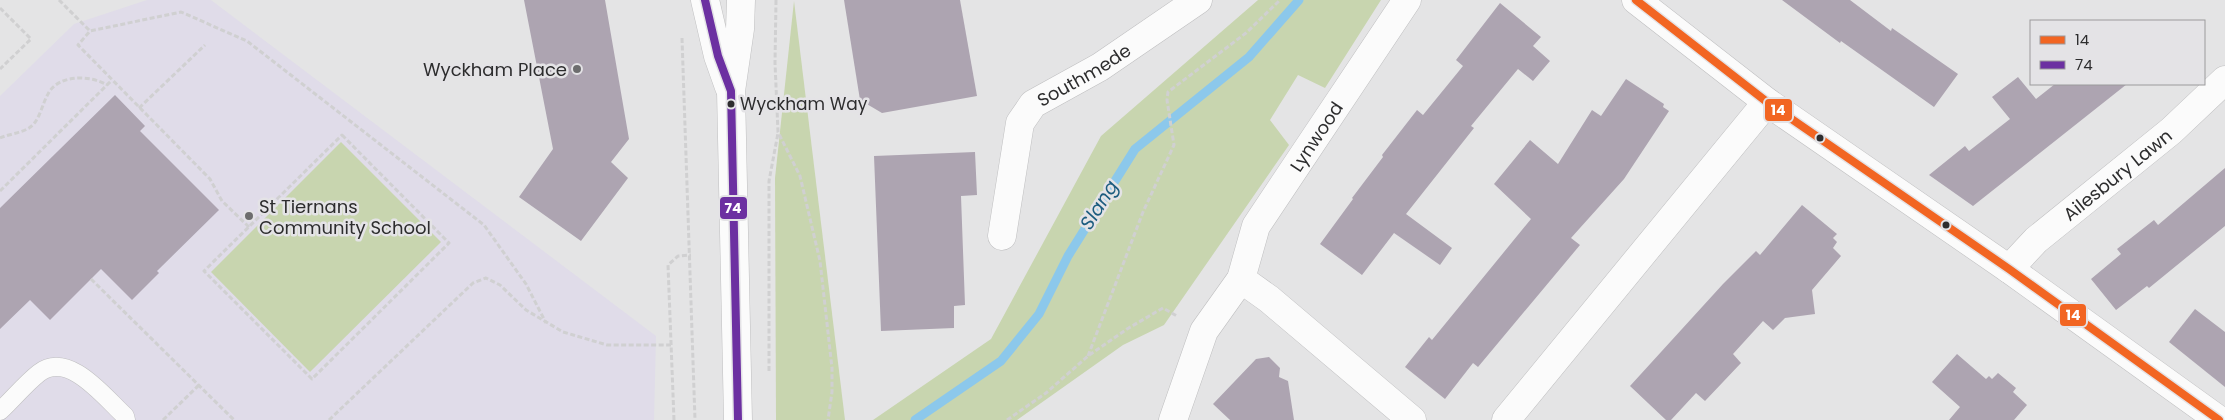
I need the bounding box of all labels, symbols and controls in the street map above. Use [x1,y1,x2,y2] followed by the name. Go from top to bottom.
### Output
[2030,20,2205,85] legend
[2075,29,2089,50] text: 14
[1032,37,1135,112] street label: Southmede
[2075,54,2093,75] text: 74
[423,57,567,82] place label: Wyckham Place
[571,63,583,75] marker: Wyckham Place
[740,92,868,116] place label: Wyckham Way
[1283,96,1348,176] street label: Lynwood
[1764,98,1793,122] line badge: 14
[726,99,736,109] marker: Wyckham Way
[1771,100,1785,120] text: 14
[2058,123,2177,226] street label: Ailesbury Lawn
[1815,133,1825,143] unlabelled marker
[1073,175,1125,235] water label: Slang
[259,194,431,240] place label: St Tiernans Community School
[719,196,748,220] line badge: 74
[725,198,741,218] text: 74
[243,210,255,222] marker: St Tiernans Community School
[1941,220,1951,230] unlabelled marker
[2059,303,2087,327] line badge: 14
[2066,305,2080,325] text: 14

